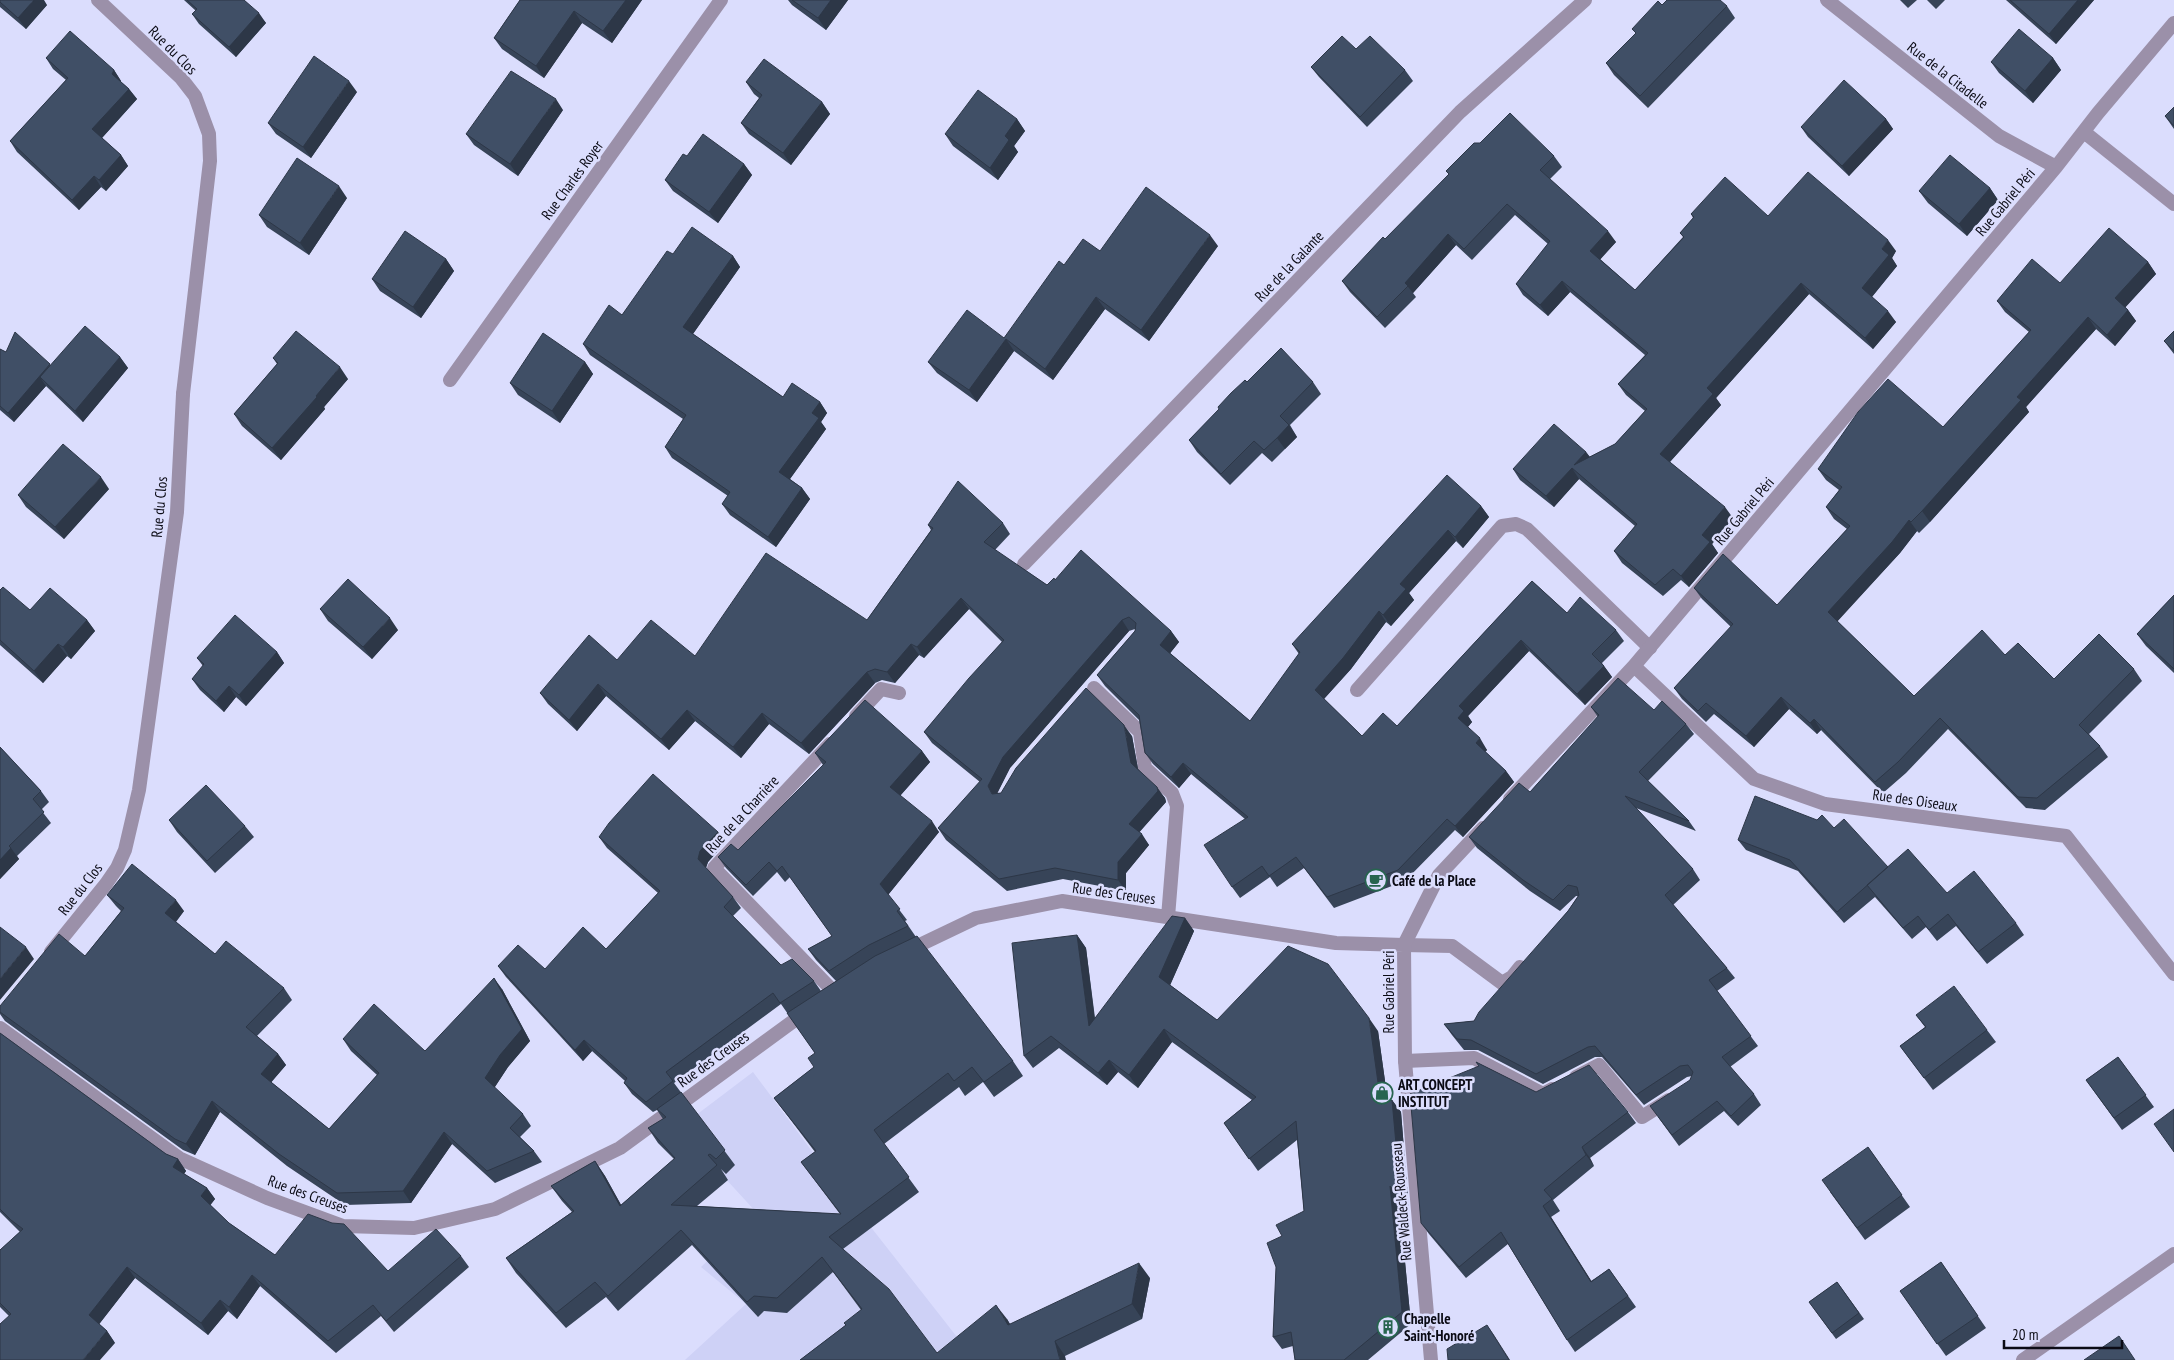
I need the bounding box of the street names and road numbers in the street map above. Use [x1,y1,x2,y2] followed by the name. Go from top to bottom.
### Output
[145,22,201,78] street label: Rue du Clos
[1904,37,1992,113] street label: Rue de la Citadelle
[537,136,608,223] street label: Rue Charles Royer
[1971,164,2039,240] street label: Rue Gabriel Péri
[1250,227,1328,305] street label: Rue de la Galante
[1710,473,1778,549] street label: Rue Gabriel Péri
[147,476,171,538] street label: Rue du Clos
[701,771,783,857] street label: Rue de la Charrière
[1871,785,1959,815] street label: Rue des Oiseaux
[54,859,106,919] street label: Rue du Clos
[1071,878,1157,908] street label: Rue des Creuses
[1379,950,1398,1034] street label: Rue Gabriel Péri
[673,1027,753,1091] street label: Rue des Creuses
[1386,1142,1416,1262] street label: Rue Waldeck-Rousseau
[265,1171,351,1217] street label: Rue des Creuses

